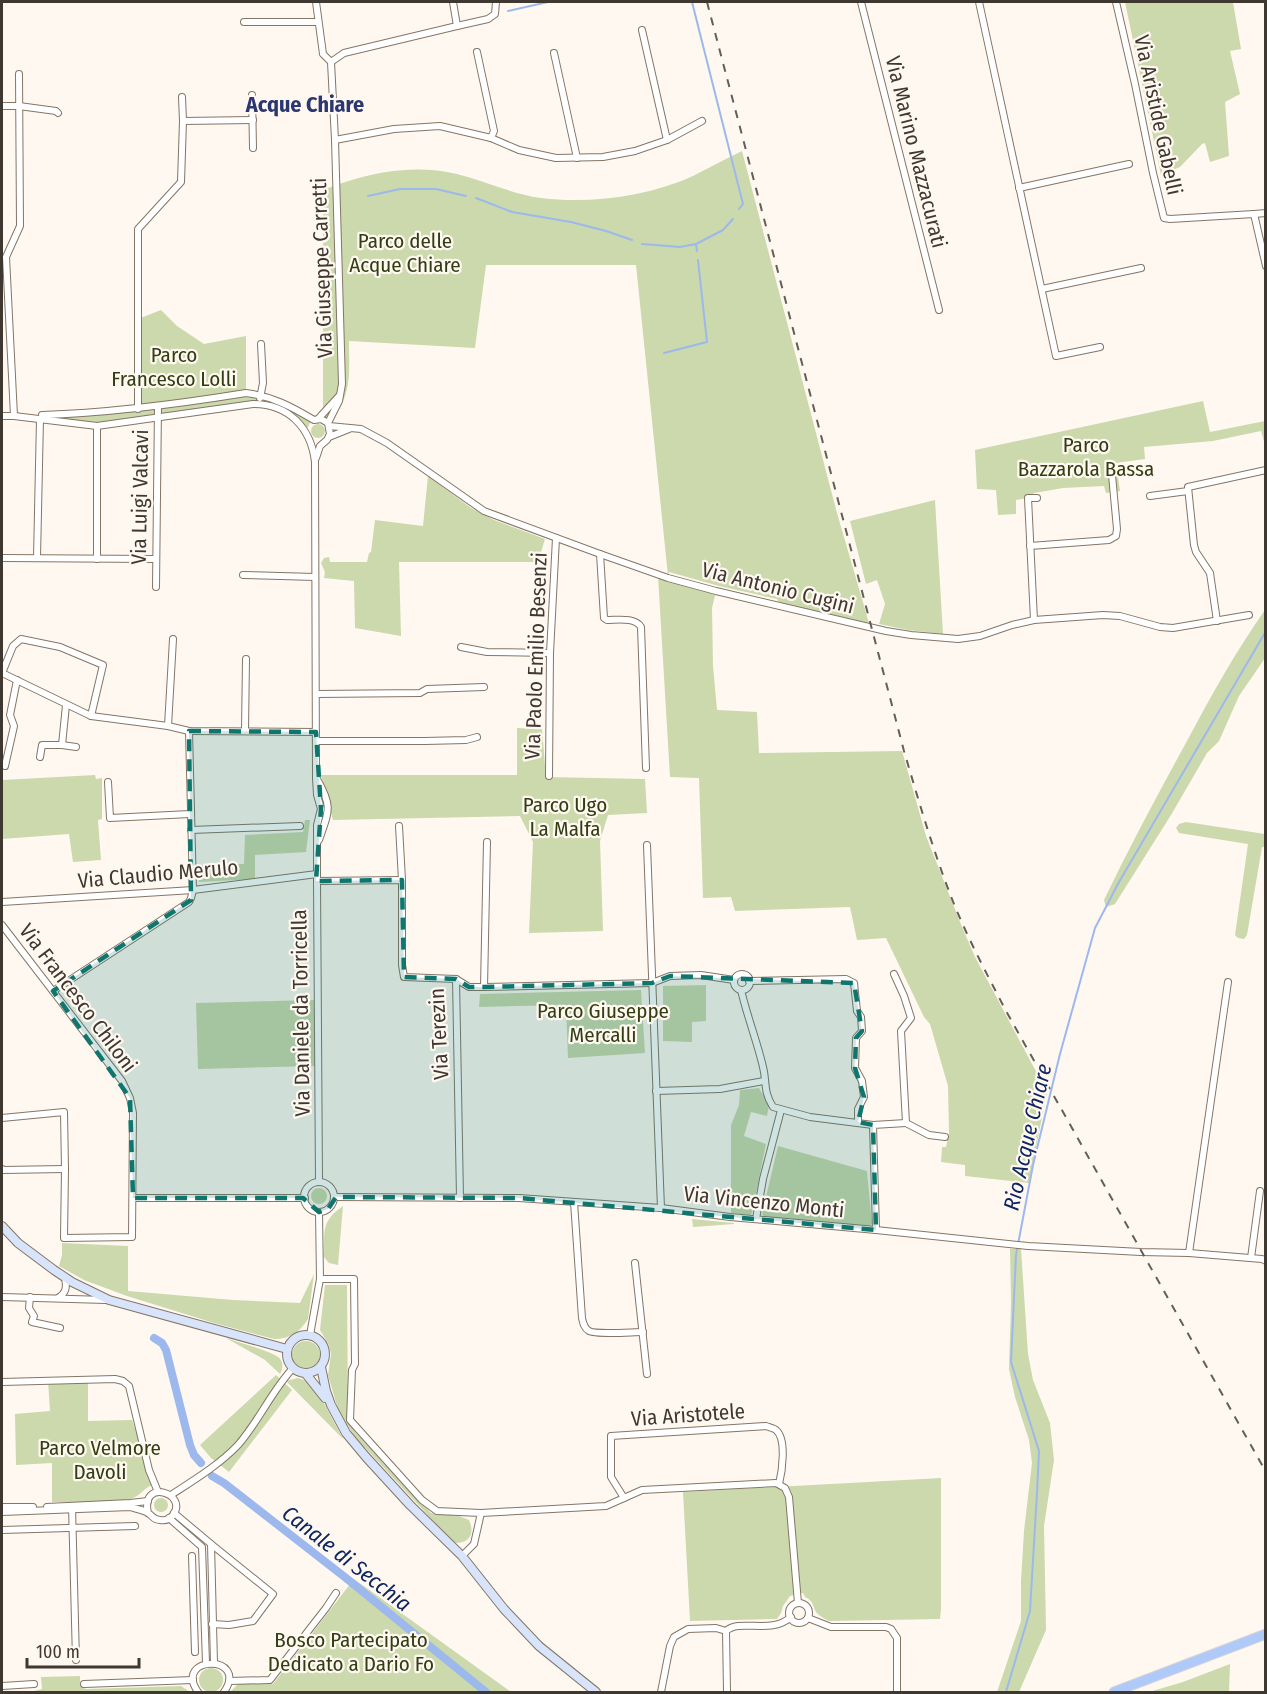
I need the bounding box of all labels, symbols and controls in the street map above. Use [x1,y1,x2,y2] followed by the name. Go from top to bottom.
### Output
[1128,33,1188,197] street label: Via Aristide Gabelli
[880,53,952,251] street label: Via Marino Mazzacurati
[245,91,364,118] district label: Acque Chiare
[306,177,338,359] street label: Via Giuseppe Carretti
[349,228,461,278] park label: Parco delle Acque Chiare
[111,342,237,392] park label: Parco Francesco Lolli
[126,429,154,565] street label: Via Luigi Valcavi
[1018,432,1154,482] park label: Parco Bazzarola Bassa
[519,552,553,760] street label: Via Paolo Emilio Besenzi
[699,557,857,619] street label: Via Antonio Cugini
[523,792,607,842] park label: Parco Ugo La Malfa
[77,854,239,894] street label: Via Claudio Merulo
[286,909,316,1117] street label: Via Daniele da Torricella
[13,918,143,1078] street label: Via Francesco Chiloni
[424,987,454,1081] street label: Via Terezin
[537,998,669,1048] park label: Parco Giuseppe Mercalli
[998,1061,1057,1213] water label: Rio Acque Chiare
[682,1181,846,1223] street label: Via Vincenzo Monti
[630,1398,746,1432] street label: Via Aristotele
[39,1435,161,1485] park label: Parco Velmore Davoli
[277,1500,417,1617] water label: Canale di Secchia
[268,1627,434,1677] park label: Bosco Partecipato Dedicato a Dario Fo
[27,1631,140,1669] scale bar
[36,1641,80,1663] text: 100 m

